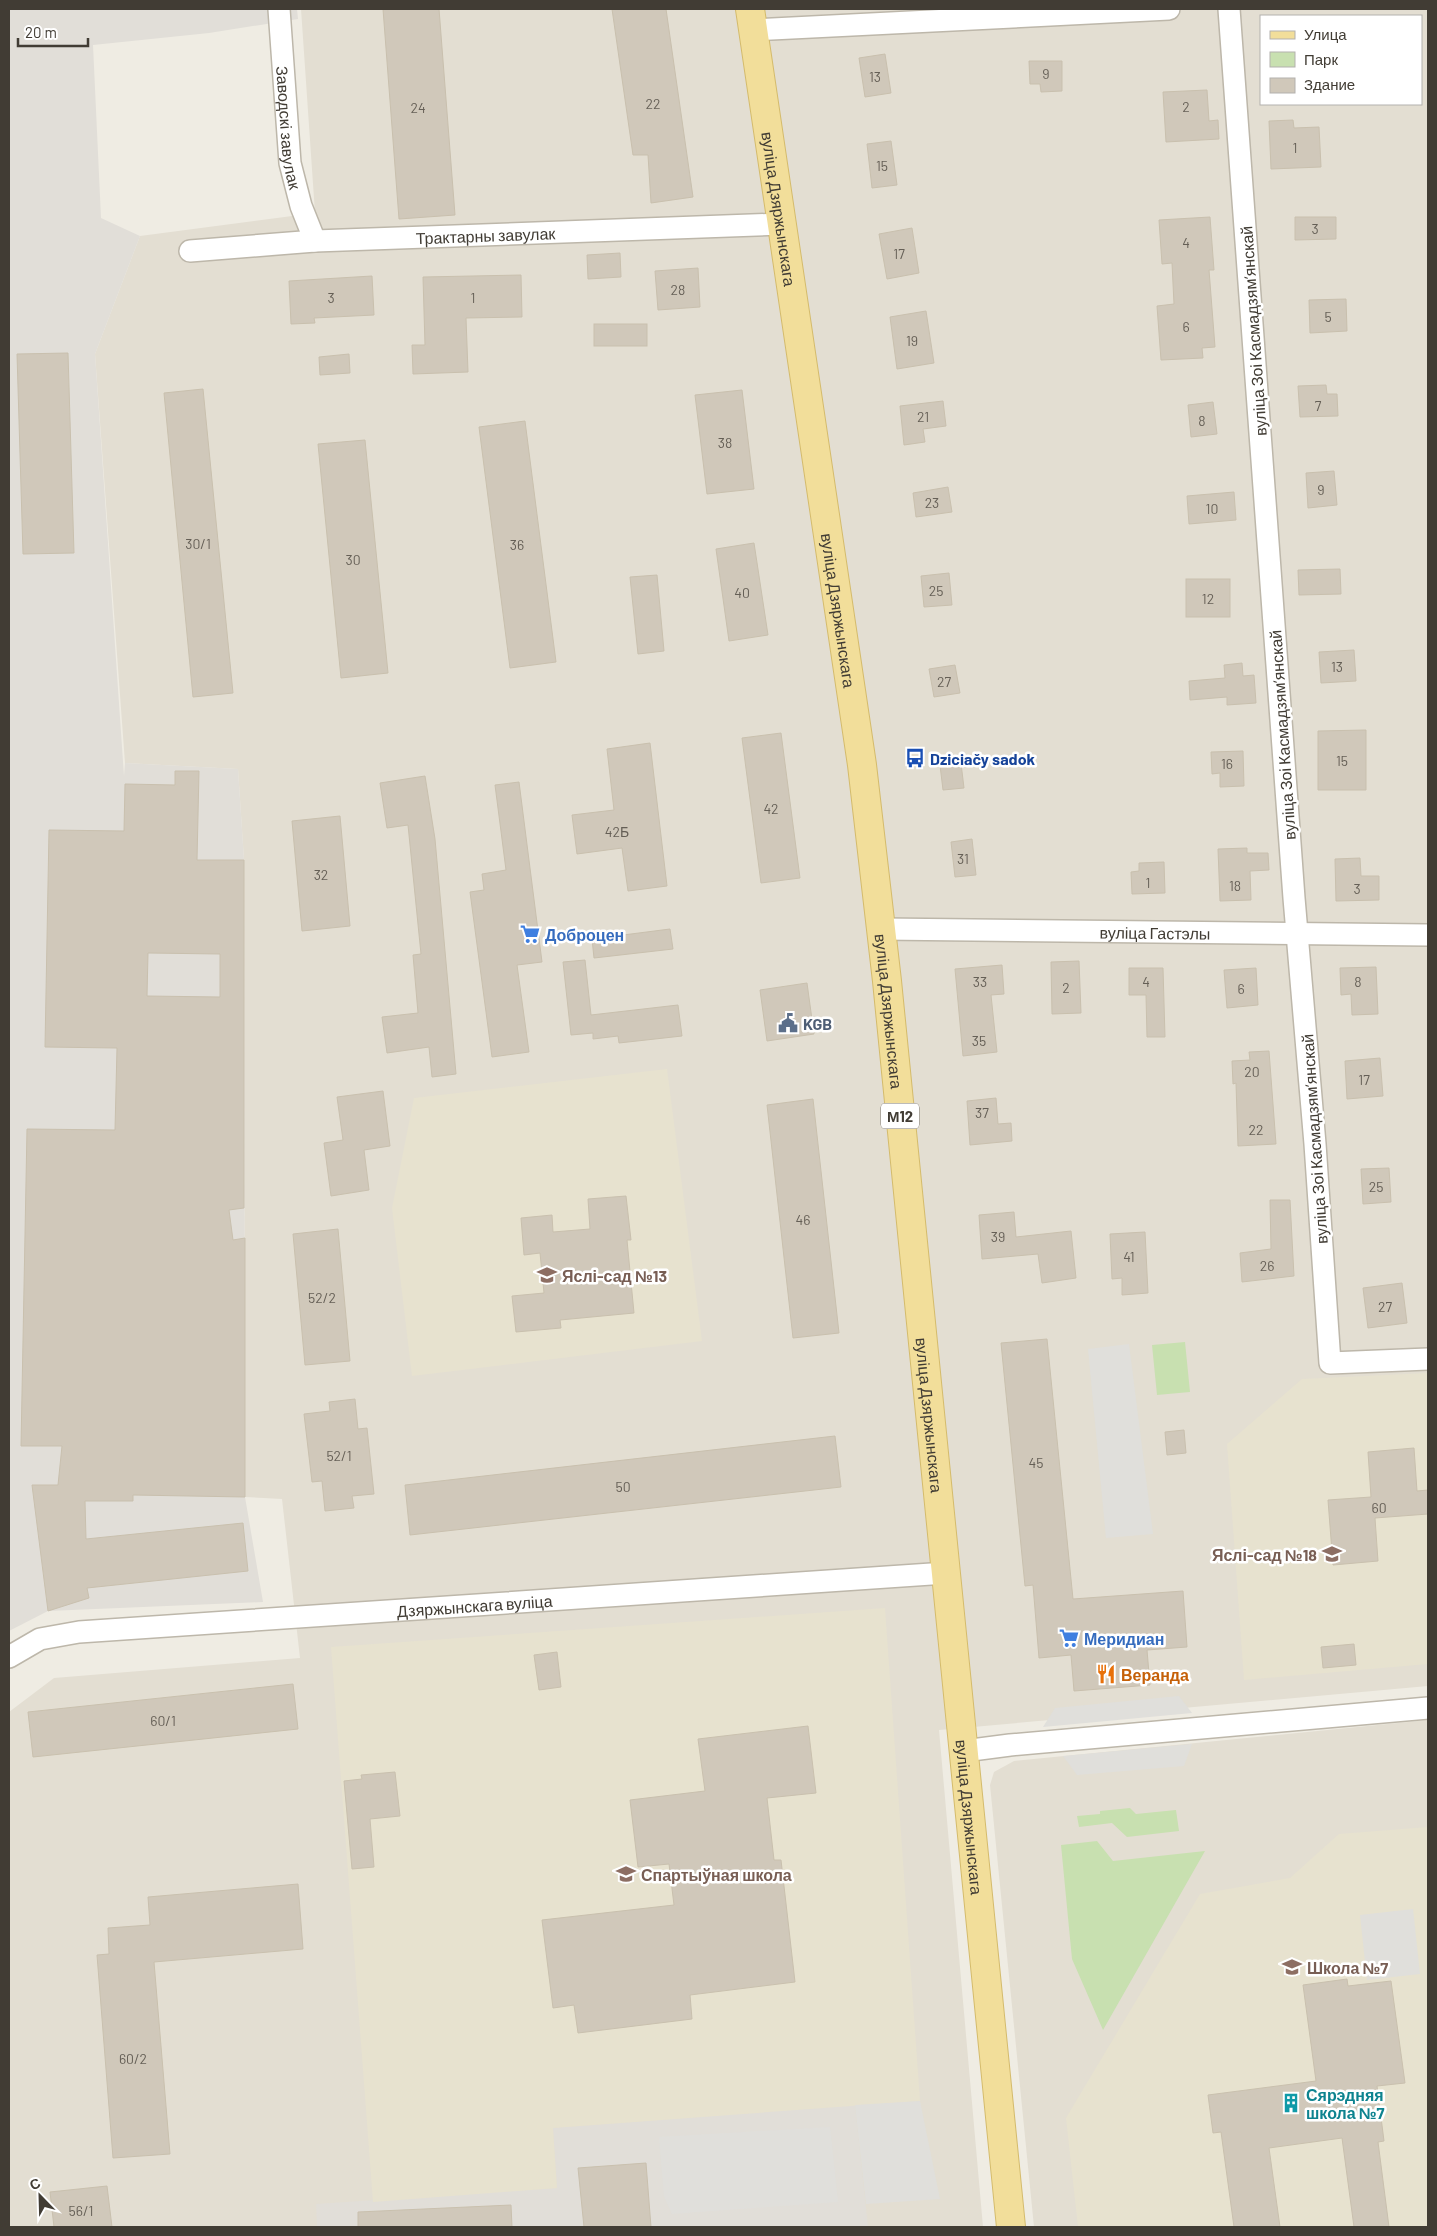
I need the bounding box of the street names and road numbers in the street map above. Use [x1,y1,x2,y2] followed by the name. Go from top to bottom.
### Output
[274,65,306,192] street label: Заводскі завулак
[759,130,800,287] street label: вуліца Дзяржынскага
[415,223,557,247] street label: Трактарны завулак
[1236,225,1270,437] street label: вуліца Зоі Касмадзямʼянскай
[818,532,860,689] street label: вуліца Дзяржынскага
[1265,629,1299,841] street label: вуліца Зоі Касмадзямʼянскай
[1100,922,1210,942] street label: вуліца Гастэлы
[872,933,907,1090] street label: вуліца Дзяржынскага
[1297,1033,1331,1245] street label: вуліца Зоі Касмадзямʼянскай
[881,1104,919,1128] road number: М12
[913,1337,947,1494] street label: вуліца Дзяржынскага
[396,1590,553,1620] street label: Дзяржынскага вуліца
[953,1739,987,1896] street label: вуліца Дзяржынскага

